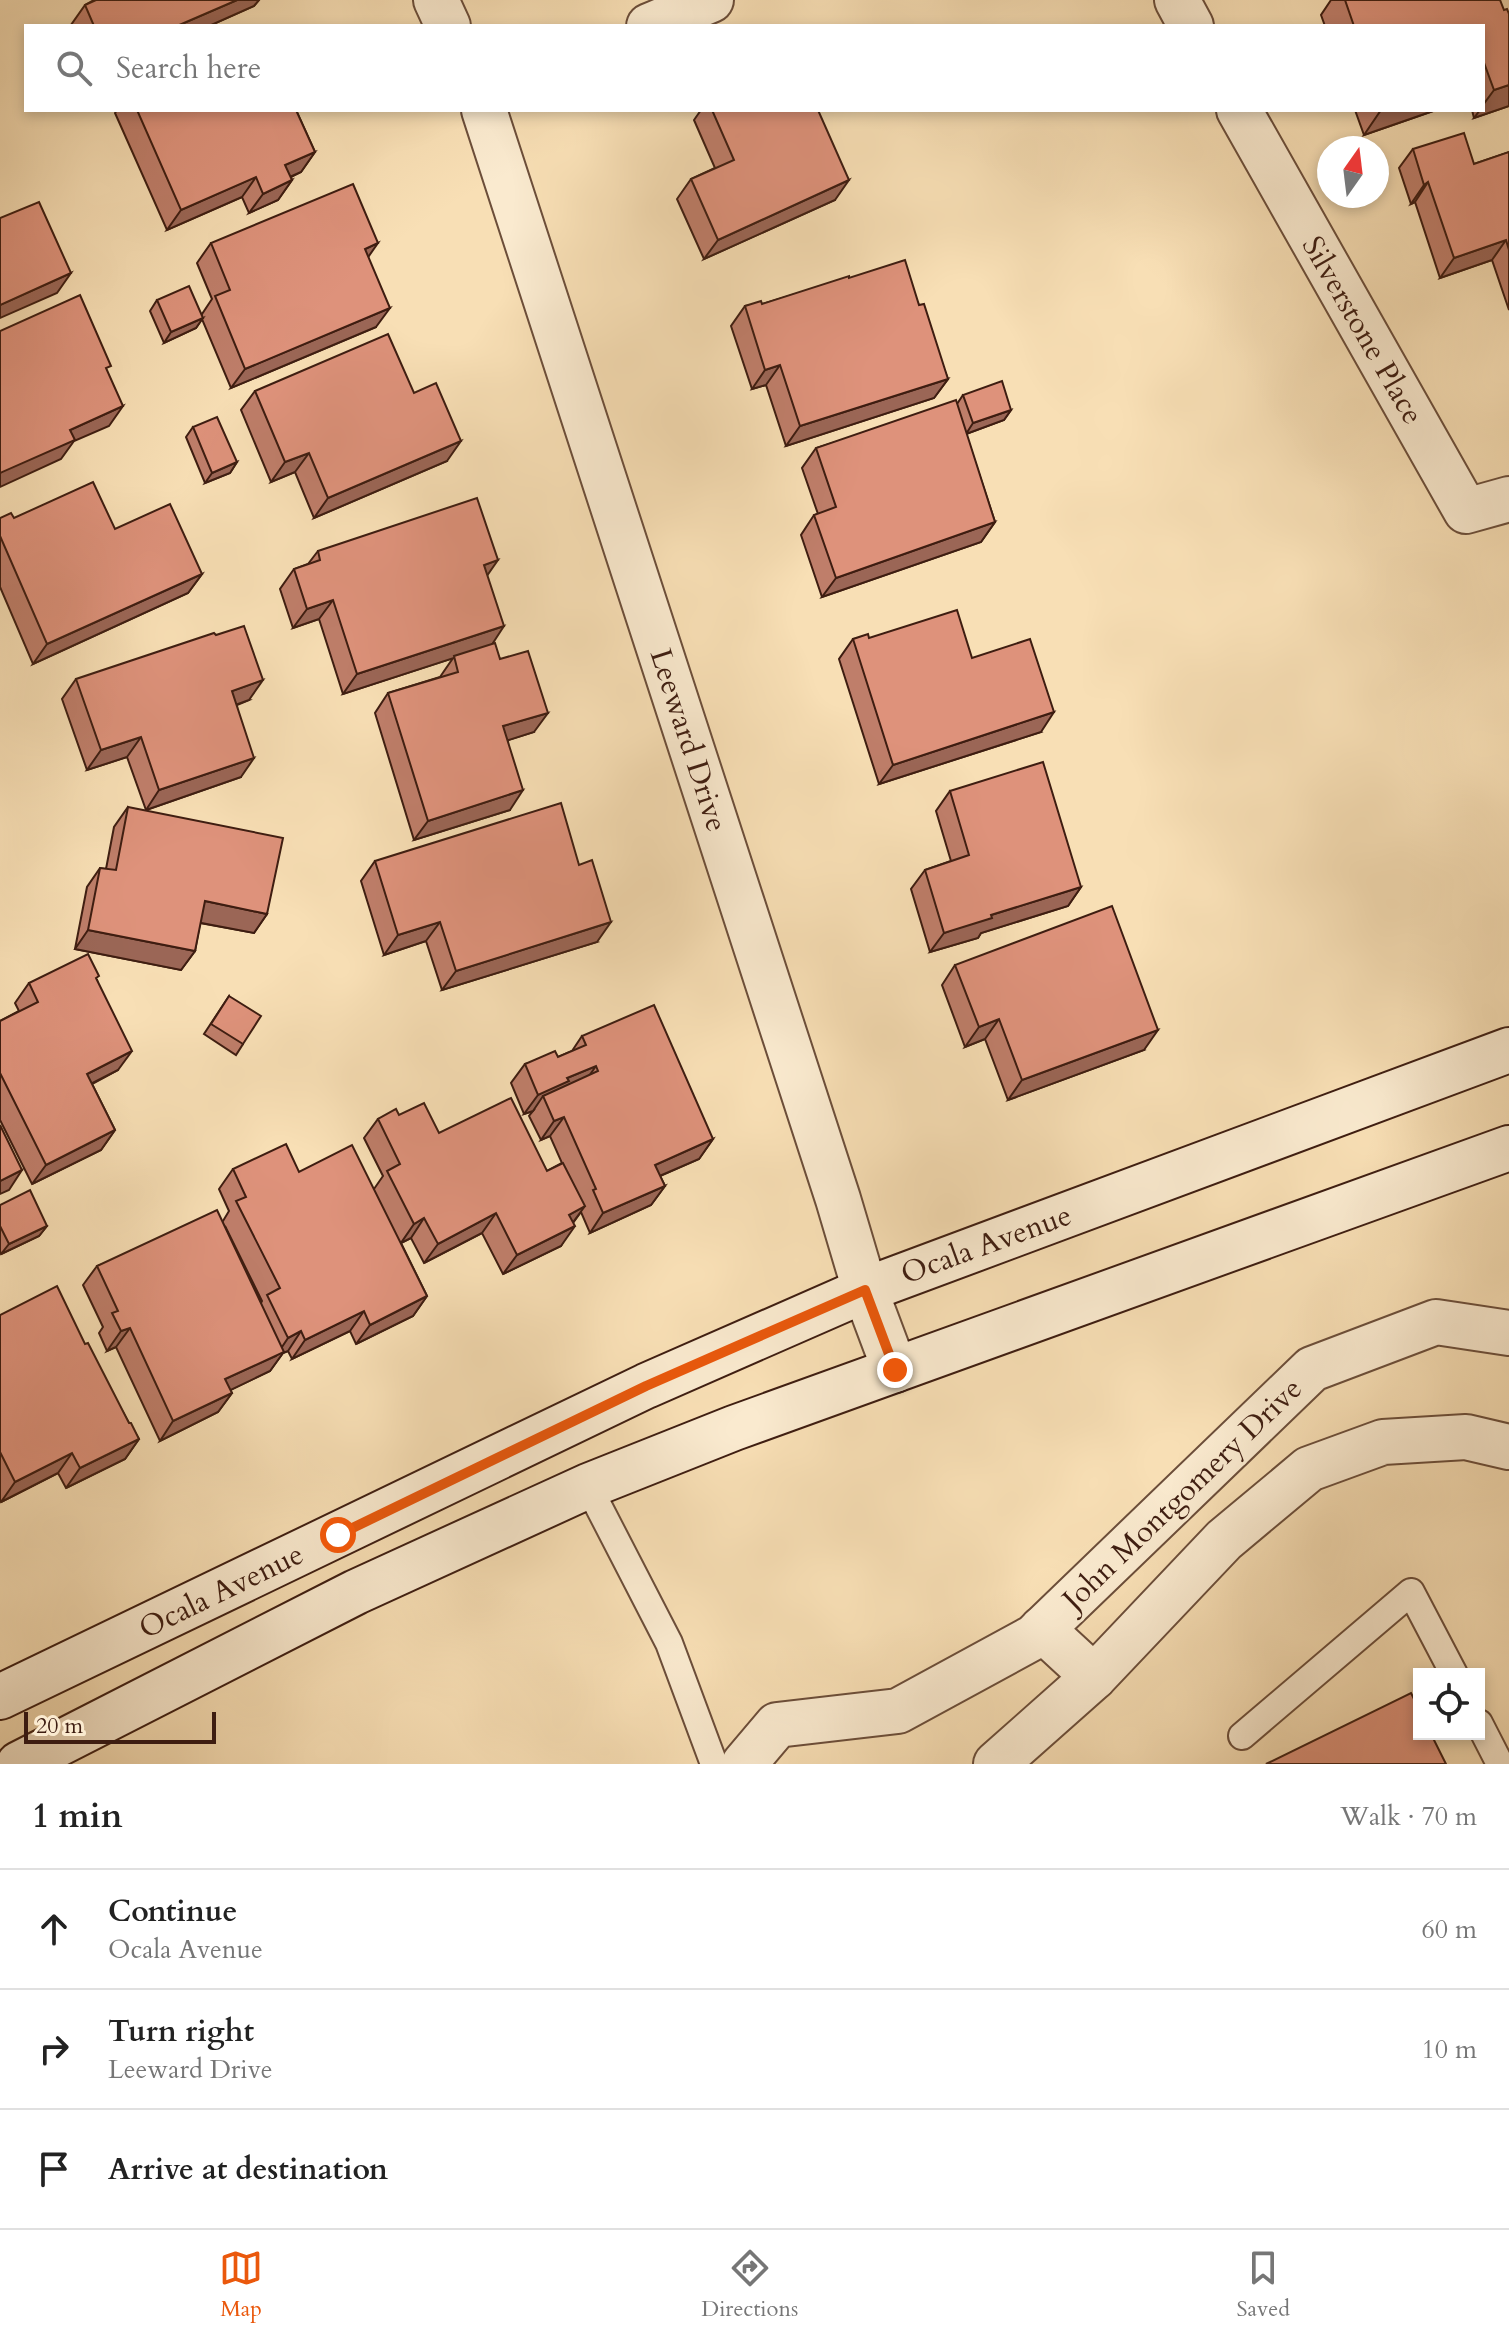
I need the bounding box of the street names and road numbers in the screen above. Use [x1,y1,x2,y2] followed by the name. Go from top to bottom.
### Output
[1292,229,1433,432] street label: Silverstone Place
[640,643,737,837] street label: Leeward Drive
[895,1195,1077,1294] street label: Ocala Avenue
[1051,1369,1311,1622] street label: John Montgomery Drive
[132,1534,310,1649] street label: Ocala Avenue

